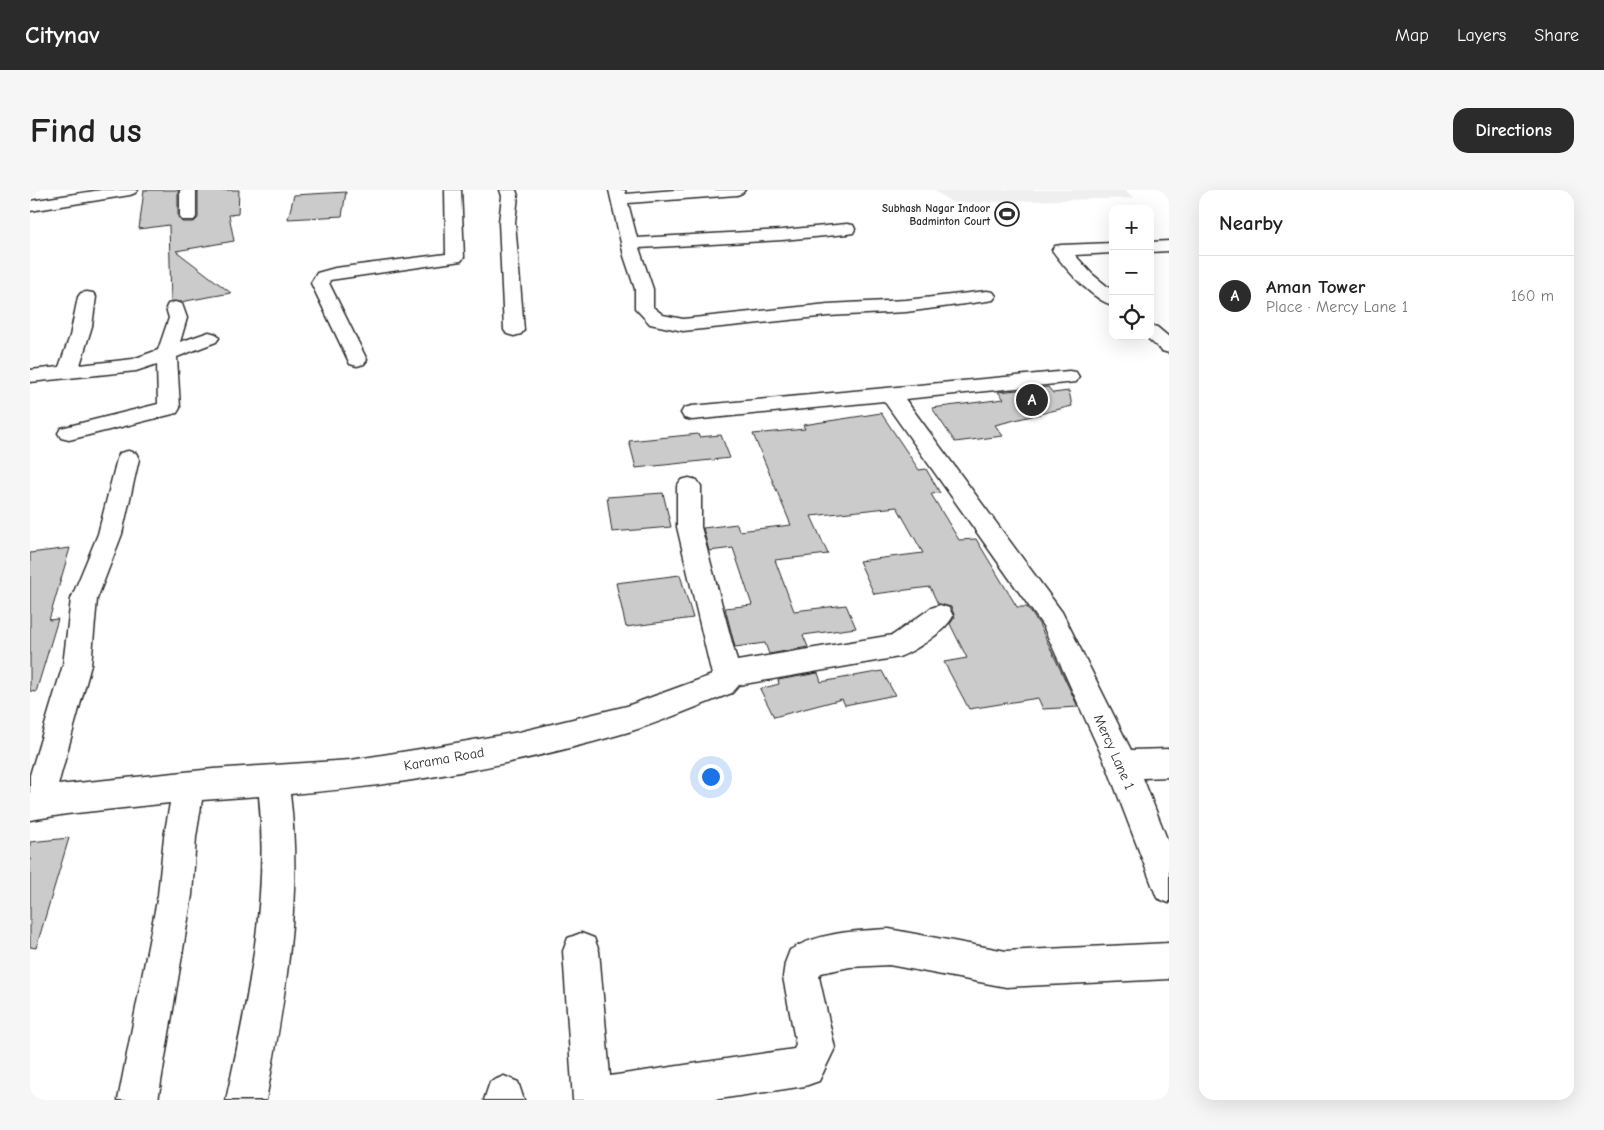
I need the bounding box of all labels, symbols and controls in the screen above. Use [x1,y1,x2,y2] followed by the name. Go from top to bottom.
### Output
[25,21,100,49] text: Citynav
[1395,25,1429,46] text: Map
[1457,25,1506,46] text: Layers
[1534,25,1579,46] text: Share
[1453,108,1574,153] button: Directions
[30,110,142,151] text: Find us
[994,201,1020,227] sports icon: Subhash Nagar Indoor Badminton Court
[882,202,991,228] place label: Subhash Nagar Indoor Badminton Court
[1109,205,1154,340] map controls
[1109,205,1154,250] button: +
[1219,211,1283,235] text: Nearby
[1109,250,1154,295] button: −
[1266,276,1365,298] text: Aman Tower
[1231,287,1239,305] text: A
[1511,287,1554,305] text: 160 m
[1109,295,1154,340] button: locate
[1266,298,1408,316] text: Place · Mercy Lane 1
[1016,381,1048,419] pin: A
[1090,712,1138,792] street label: Mercy Lane 1
[402,744,486,774] street label: Karama Road
[698,764,724,790] your location

